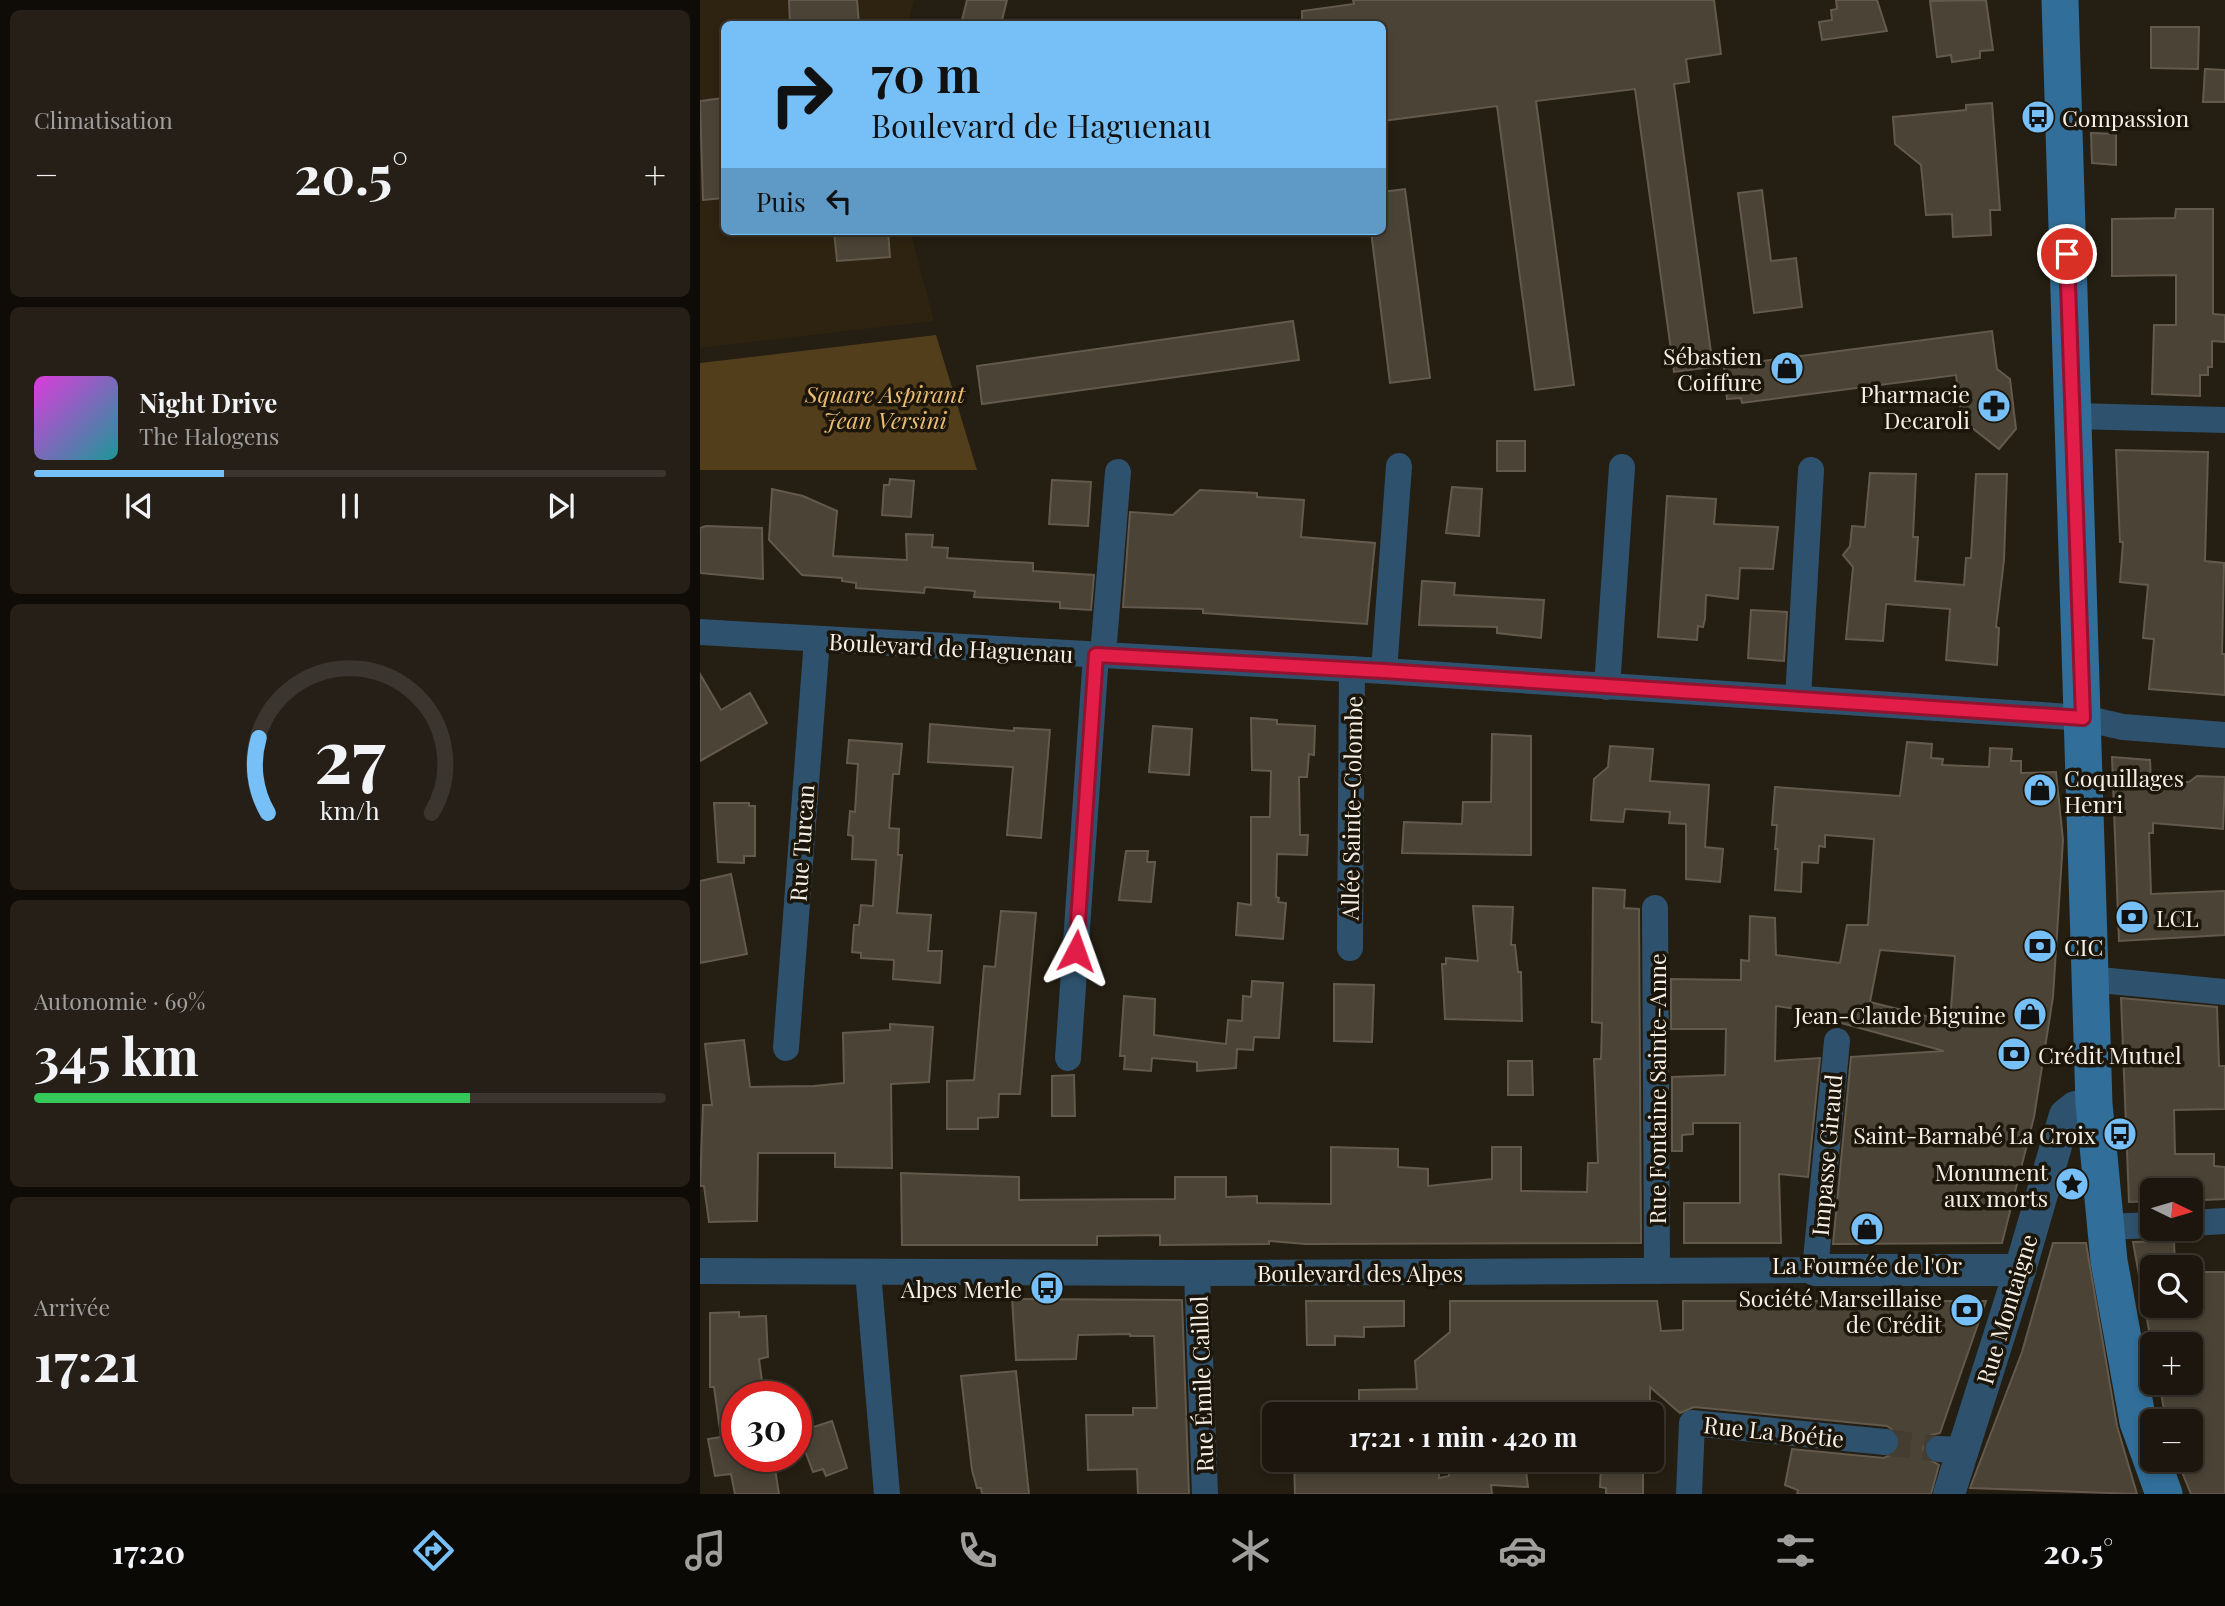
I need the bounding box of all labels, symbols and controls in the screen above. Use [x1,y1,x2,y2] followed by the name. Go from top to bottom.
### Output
[871,40,981,105] text: 70 m
[756,49,847,140] icon: right
[2019,98,2057,136] bus stop icon: Compassion
[2062,102,2190,133] place label: Compassion
[871,103,1212,146] text: Boulevard de Haguenau
[34,104,173,135] text: Climatisation
[294,139,408,208] text: 20.5°
[34,148,59,199] text: −
[644,148,666,199] text: +
[820,182,858,220] icon: left
[756,184,806,219] text: Puis
[2037,224,2097,284] pin
[2048,235,2086,273] icon: arrive
[1663,340,1762,397] place label: Sébastien Coiffure
[1768,349,1806,387] shop icon: Sébastien Coiffure
[804,378,966,435] park label: Square Aspirant Jean Versini
[1860,378,1970,435] place label: Pharmacie Decaroli
[139,385,277,420] text: Night Drive
[1975,387,2013,425] pharmacy icon: Pharmacie Decaroli
[139,420,279,451] text: The Halogens
[120,487,158,525] icon: previous
[331,487,369,525] icon: pause
[542,487,580,525] icon: next
[828,625,1074,669] street label: Boulevard de Haguenau
[1334,696,1368,921] street label: Allée Sainte-Colombe
[314,704,386,801] text: 27
[2064,762,2184,819] place label: Coquillages Henri
[2021,771,2059,809] shop icon: Coquillages Henri
[781,783,821,903] street label: Rue Turcan
[320,793,380,826] text: km/h
[2113,898,2151,936] bank icon: LCL
[2156,902,2199,933] place label: LCL
[1039,914,1113,988] position arrow
[2021,927,2059,965] bank icon: CIC
[2064,931,2103,962] place label: CIC
[1641,953,1672,1225] street label: Rue Fontaine Sainte-Anne
[34,985,205,1016] text: Autonomie · 69%
[2011,995,2049,1033] shop icon: Jean-Claude Biguine
[1793,999,2006,1030] place label: Jean-Claude Biguine
[34,1020,199,1089] text: 345 km
[1995,1035,2033,1073] bank icon: Crédit Mutuel
[2038,1039,2182,1070] place label: Crédit Mutuel
[1803,1073,1849,1237] street label: Impasse Giraud
[2101,1115,2139,1153] bus stop icon: Saint-Barnabé La Croix
[1853,1119,2096,1150] place label: Saint-Barnabé La Croix
[1935,1156,2049,1213] place label: Monument aux morts
[2053,1165,2091,1203] place icon: Monument aux morts
[2140,1178,2203,1241] north arrow
[2140,1178,2203,1472] map controls
[1848,1210,1886,1248] shop icon: La Fournée de l'Or
[1968,1230,2044,1388] street label: Rue Montaigne
[1772,1249,1962,1280] place label: La Fournée de l'Or
[2140,1255,2203,1318] button: search
[1257,1257,1463,1288] street label: Boulevard des Alpes
[1028,1269,1066,1307] bus stop icon: Alpes Merle
[900,1273,1022,1304] place label: Alpes Merle
[1738,1282,1943,1339] place label: Société Marseillaise de Crédit
[34,1291,110,1322] text: Arrivée
[1948,1291,1986,1329] bank icon: Société Marseillaise de Crédit
[1182,1295,1220,1473] street label: Rue Émile Caillol
[34,1326,140,1395] text: 17:21
[2140,1332,2203,1395] button: +
[721,1381,812,1472] speed limit sign: 30
[1702,1408,1846,1454] street label: Rue La Boétie
[2140,1409,2203,1472] button: −
[1349,1419,1577,1454] text: 17:21 · 1 min · 420 m
[409,1526,458,1575] icon: directions
[681,1526,730,1575] icon: music
[953,1526,1002,1575] icon: phone
[1226,1526,1275,1575] icon: climate
[1498,1526,1547,1575] icon: car
[1771,1526,1820,1575] icon: filters
[112,1529,185,1572] text: 17:20
[2043,1529,2113,1572] text: 20.5°

